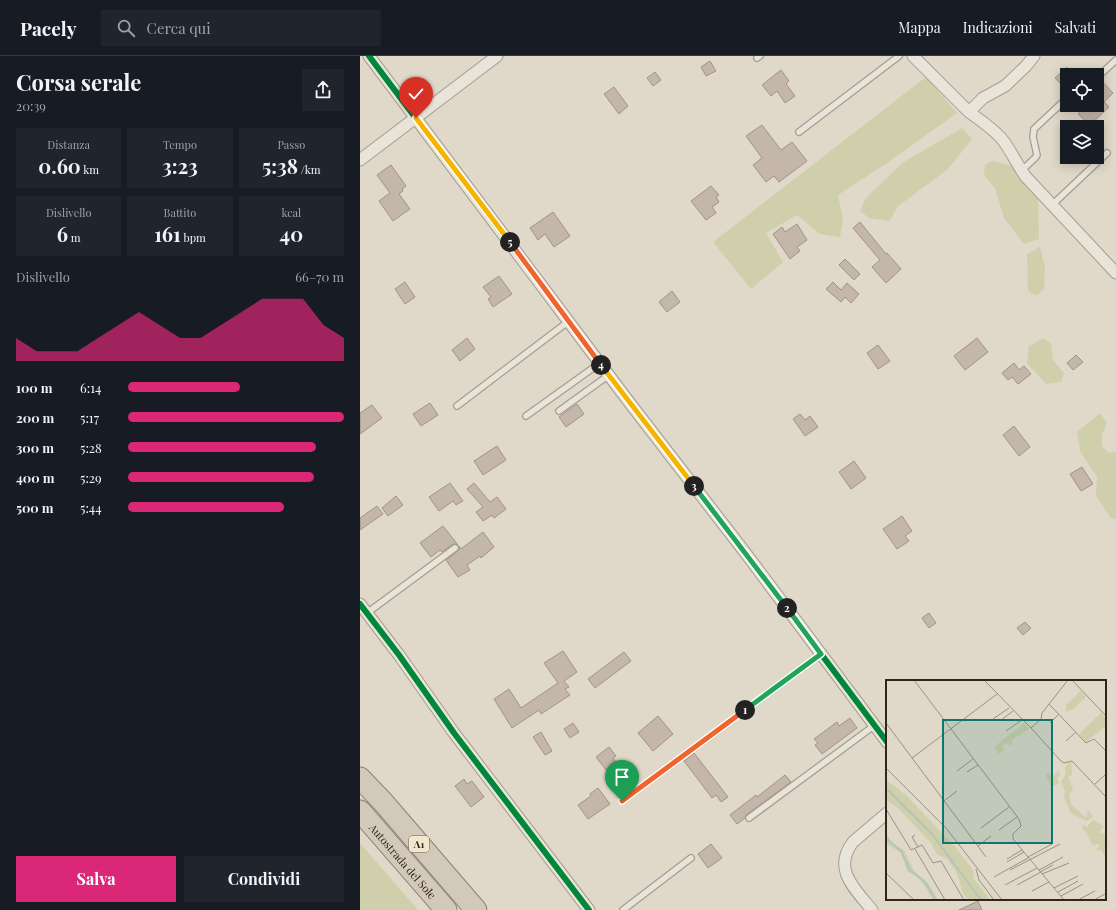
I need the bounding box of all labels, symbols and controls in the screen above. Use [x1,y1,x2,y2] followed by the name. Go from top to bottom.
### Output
[101,10,381,46] search box
[20,15,77,41] text: Pacely
[115,17,137,39] icon: search
[147,18,211,38] text: Cerca qui
[898,18,941,37] text: Mappa
[963,18,1033,37] text: Indicazioni
[1055,18,1096,37] text: Salvati
[16,67,141,97] text: Corsa serale
[1060,68,1104,164] map controls
[1060,68,1104,112] button: locate
[302,69,344,111] button: share
[399,77,433,118] pin
[405,83,427,105] icon: check
[16,97,46,114] text: 20:39
[1060,120,1104,164] button: layers
[47,137,90,152] text: Distanza
[163,137,197,152] text: Tempo
[277,137,305,152] text: Passo
[38,152,81,179] text: 0.60
[162,152,198,179] text: 3:23
[262,152,298,179] text: 5:38
[81,162,99,177] text: km
[298,162,321,177] text: /km
[46,205,91,220] text: Dislivello
[164,205,196,220] text: Battito
[281,205,301,220] text: kcal
[57,220,68,247] text: 6
[154,220,181,247] text: 161
[280,220,303,247] text: 40
[68,230,81,245] text: m
[181,230,206,245] text: bpm
[500,232,520,252] pin: 5
[507,234,513,249] text: 5
[16,268,70,285] text: Dislivello
[295,268,344,285] text: 66–70 m
[591,355,611,375] pin: 4
[598,357,604,372] text: 4
[16,379,53,396] text: 100 m
[80,379,101,396] text: 6:14
[16,409,54,426] text: 200 m
[80,409,99,426] text: 5:17
[16,439,54,456] text: 300 m
[80,439,102,456] text: 5:28
[16,469,54,486] text: 400 m
[80,469,102,486] text: 5:29
[684,476,704,496] pin: 3
[691,478,697,493] text: 3
[16,499,54,516] text: 500 m
[80,499,102,516] text: 5:44
[777,598,797,618] pin: 2
[784,600,790,615] text: 2
[886,680,1106,900] inset map
[735,700,755,720] pin: 1
[743,702,747,717] text: 1
[605,760,639,801] pin
[611,766,633,788] icon: arrive
[366,819,440,902] street label: Autostrada del Sole
[409,836,429,852] road number: A1
[16,856,176,902] button: Salva
[184,856,344,902] button: Condividi

